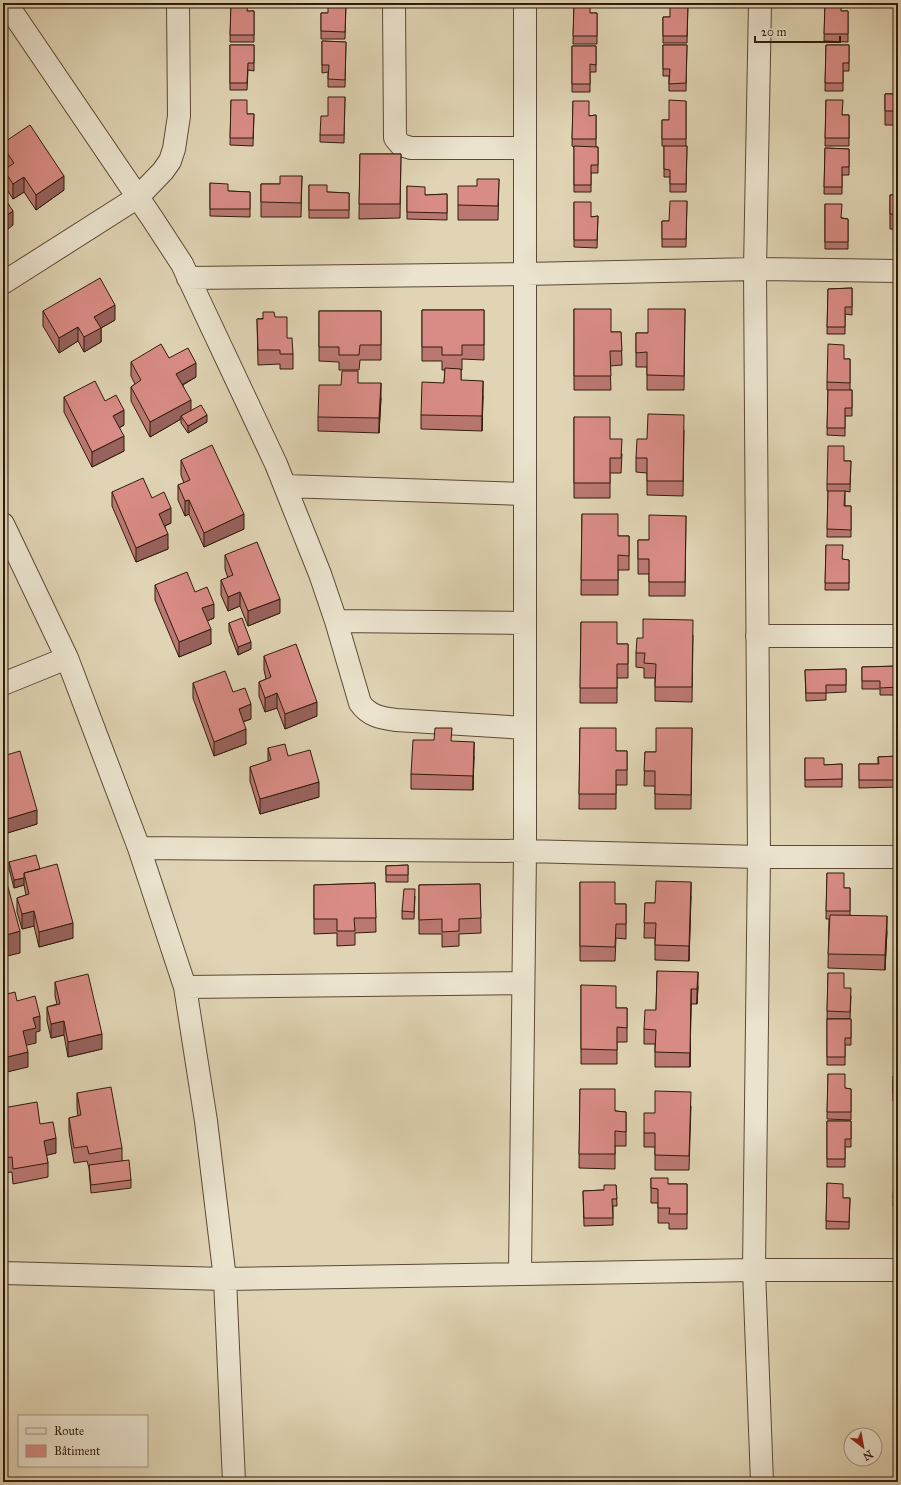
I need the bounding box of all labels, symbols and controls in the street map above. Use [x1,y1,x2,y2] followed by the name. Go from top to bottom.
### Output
[755,18,840,44] scale bar
[761,25,787,39] text: 20 m
[18,1415,148,1467] legend
[54,1424,84,1438] text: Route
[843,1427,883,1467] north arrow
[54,1444,101,1458] text: Bâtiment
[860,1447,875,1463] text: N

